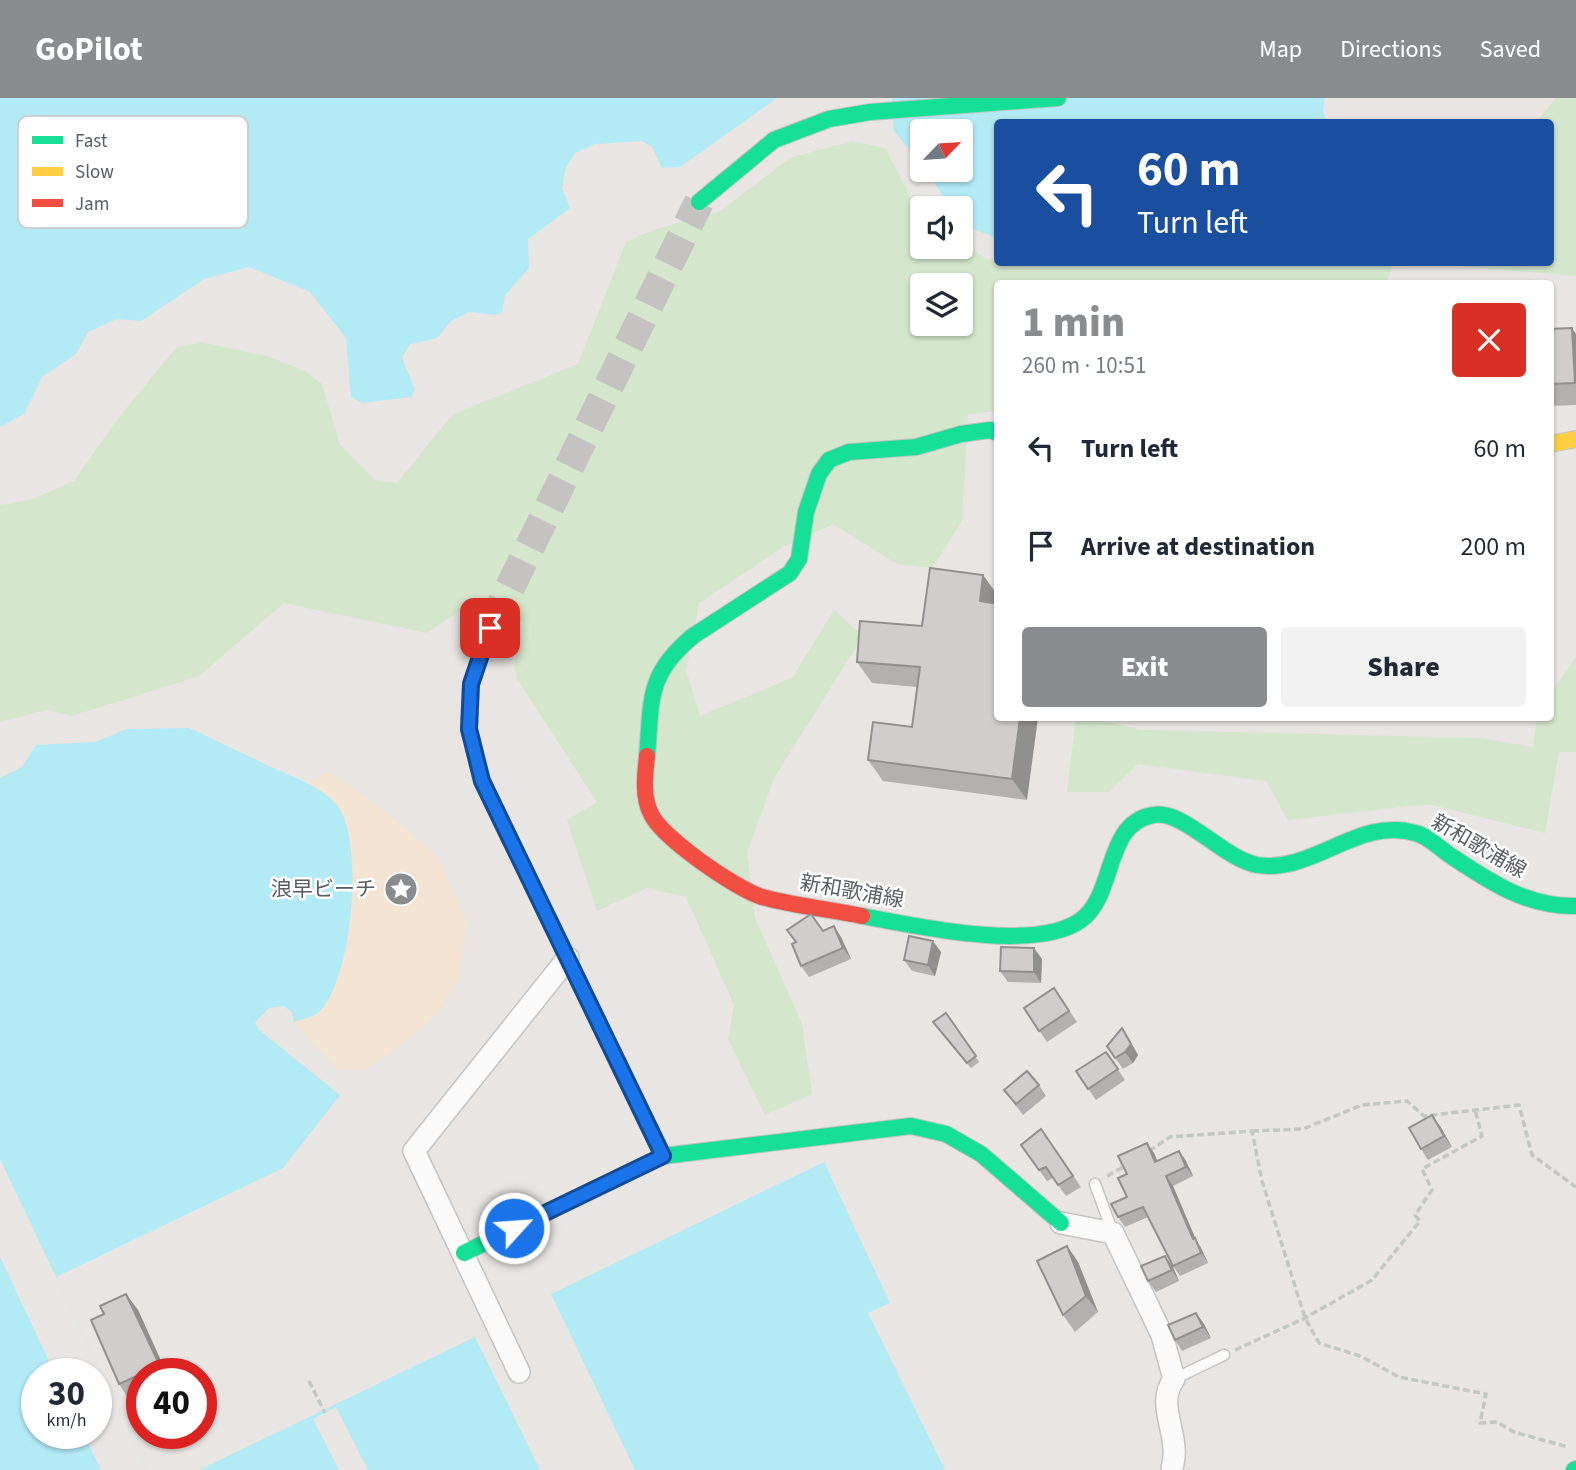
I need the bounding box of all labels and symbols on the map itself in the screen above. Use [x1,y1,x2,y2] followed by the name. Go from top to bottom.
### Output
[18,116,248,228] legend
[910,119,973,182] north arrow
[75,128,108,155] text: Fast
[75,159,114,186] text: Slow
[75,191,109,218] text: Jam
[460,598,520,658] pin
[1426,807,1532,885] street label: 新和歌浦線
[798,867,906,915] street label: 新和歌浦線
[382,870,420,908] place icon: 浪早ビーチ
[271,874,376,904] place label: 浪早ビーチ
[477,1191,551,1265] position arrow
[126,1358,217,1449] speed limit sign: 40

